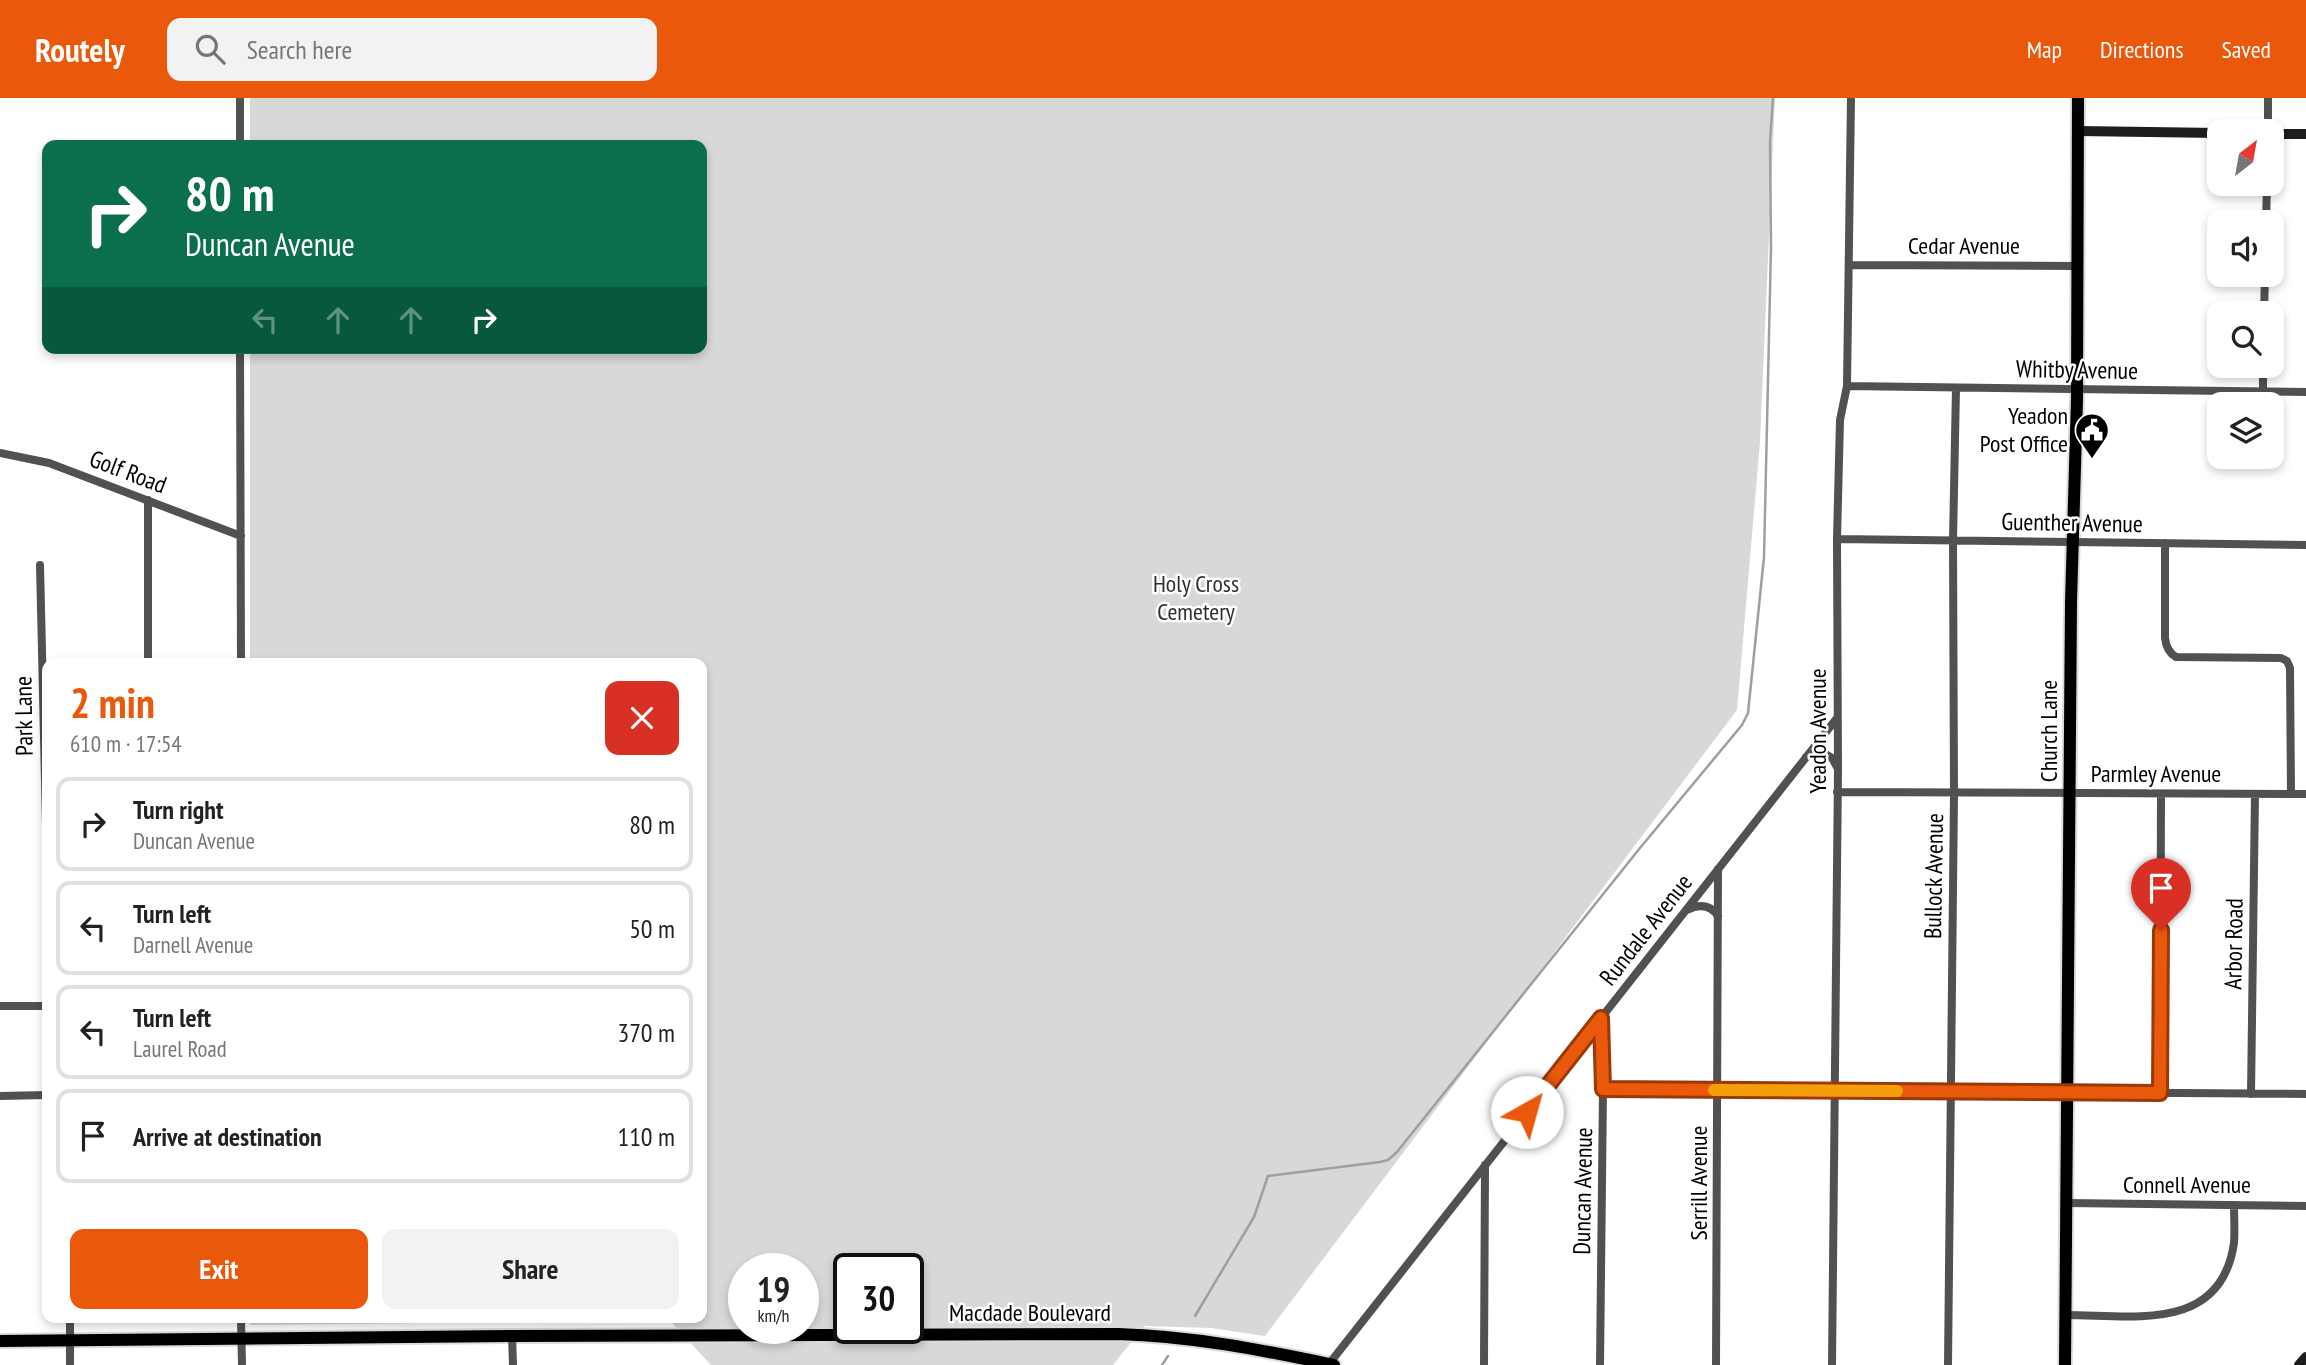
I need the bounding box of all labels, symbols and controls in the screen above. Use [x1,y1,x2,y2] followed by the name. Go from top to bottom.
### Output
[167,18,657,81] search box
[35,28,125,71] text: Routely
[191,30,229,68] icon: search
[247,33,352,66] text: Search here
[2027,34,2062,65] text: Map
[2100,34,2184,65] text: Directions
[2222,34,2271,65] text: Saved
[2207,119,2284,196] north arrow
[2207,119,2284,469] map controls
[185,161,274,225] text: 80 m
[70,168,161,259] icon: right
[2207,210,2284,287] button: sound
[185,223,355,265] text: Duncan Avenue
[1908,230,2020,261] street label: Cedar Avenue
[246,301,284,339] icon: left
[319,301,357,339] icon: ahead
[392,301,430,339] icon: ahead
[465,301,503,339] icon: right
[2207,301,2284,378] button: search
[2016,353,2138,386] street label: Whitby Avenue
[2207,392,2284,469] button: layers
[1980,400,2068,459] place label: Yeadon Post Office
[2073,411,2111,460] public building icon: Yeadon Post Office
[85,443,171,500] street label: Golf Road
[2001,506,2143,539] street label: Guenther Avenue
[1153,568,1239,627] park label: Holy Cross Cemetery
[1802,668,1833,794] street label: Yeadon Avenue
[70,675,155,730] text: 2 min
[7,676,40,756] street label: Park Lane
[2033,680,2064,782] street label: Church Lane
[605,681,679,755] button: close
[70,729,182,758] text: 610 m · 17:54
[2091,758,2221,789] street label: Parmley Avenue
[133,793,224,826] text: Turn right
[74,805,112,843] icon: right
[629,808,675,841] text: 80 m
[1917,813,1950,939] street label: Bullock Avenue
[133,826,255,855] text: Duncan Avenue
[2131,858,2191,930] pin
[1592,868,1699,992] street label: Rundale Avenue
[2142,869,2180,907] icon: arrive
[133,897,211,930] text: Turn left
[2217,898,2250,990] street label: Arbor Road
[74,909,112,947] icon: left
[629,912,675,945] text: 50 m
[133,930,253,959] text: Darnell Avenue
[133,1001,211,1034] text: Turn left
[74,1013,112,1051] icon: left
[617,1016,675,1049] text: 370 m
[133,1034,227,1063] text: Laurel Road
[1490,1075,1564,1149] position arrow
[74,1117,112,1155] icon: arrive
[133,1120,322,1153] text: Arrive at destination
[617,1120,675,1153] text: 110 m
[1683,1126,1714,1240] street label: Serrill Avenue
[1566,1127,1599,1255] street label: Duncan Avenue
[2123,1169,2251,1200] street label: Connell Avenue
[70,1229,368,1309] button: Exit
[382,1229,679,1309] button: Share
[833,1253,924,1344] speed limit sign: 30
[757,1266,790,1312] text: 19
[949,1297,1111,1328] street label: Macdade Boulevard
[758,1304,789,1327] text: km/h

